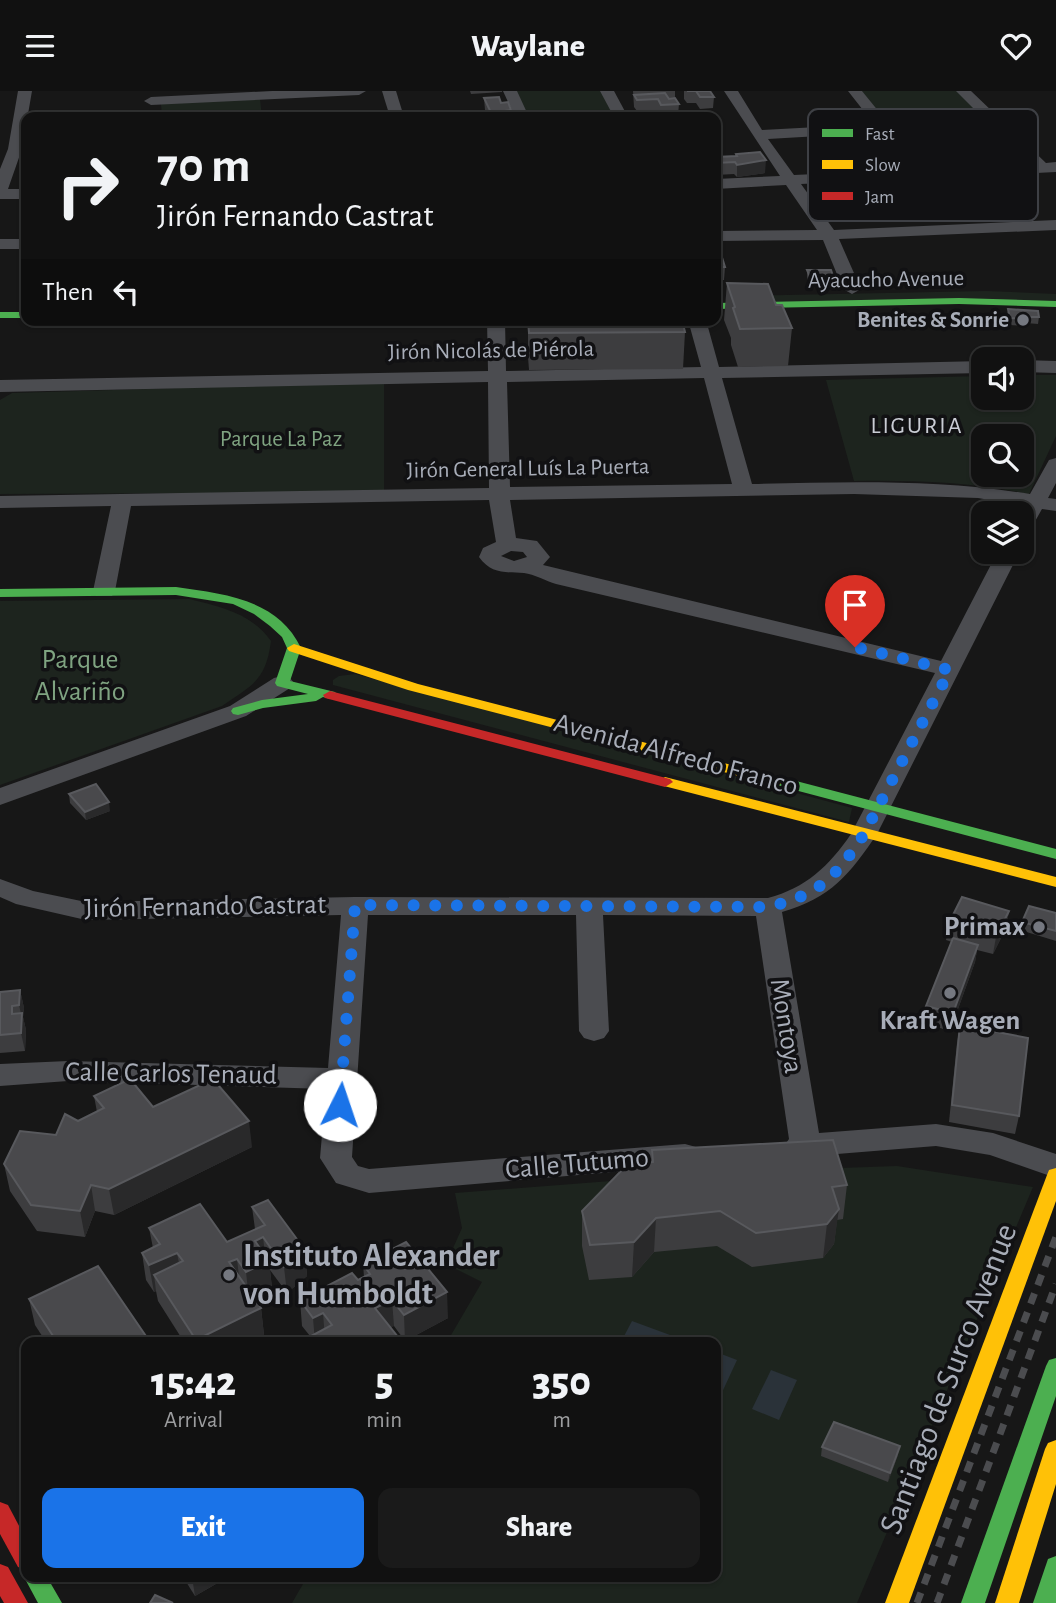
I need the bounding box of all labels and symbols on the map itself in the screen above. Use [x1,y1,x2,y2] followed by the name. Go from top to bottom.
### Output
[808,109,1038,221] legend
[865,125,895,144] text: Fast
[865,156,901,175] text: Slow
[865,188,894,207] text: Jam
[808,267,964,293] street label: Ayacucho Avenue
[857,309,1009,332] place label: Benites & Sonrie
[1015,312,1031,328] marker: Benites & Sonrie
[388,338,594,364] street label: Jirón Nicolás de Piérola
[870,414,964,438] district label: LIGURIA
[220,428,342,451] park label: Parque La Paz
[406,455,650,483] street label: Jirón General Luís La Puerta
[825,575,885,647] pin
[34,646,126,706] park label: Parque Alvariño
[551,709,801,801] street label: Avenida Alfredo Franco
[84,891,326,923] street label: Jirón Fernando Castrat
[944,913,1025,941] place label: Primax
[1031,919,1047,935] marker: Primax
[765,977,807,1076] street label: Montoya
[942,985,958,1001] marker: Kraft Wagen
[880,1007,1020,1035] place label: Kraft Wagen
[65,1058,277,1090] street label: Calle Carlos Tenaud
[303,1068,377,1142] position arrow
[504,1144,650,1184] street label: Calle Tutumo
[875,1219,1023,1539] street label: Santiago de Surco Avenue
[243,1240,500,1311] place label: Instituto Alexander von Humboldt
[221,1267,237,1283] marker: Instituto Alexander von Humboldt

